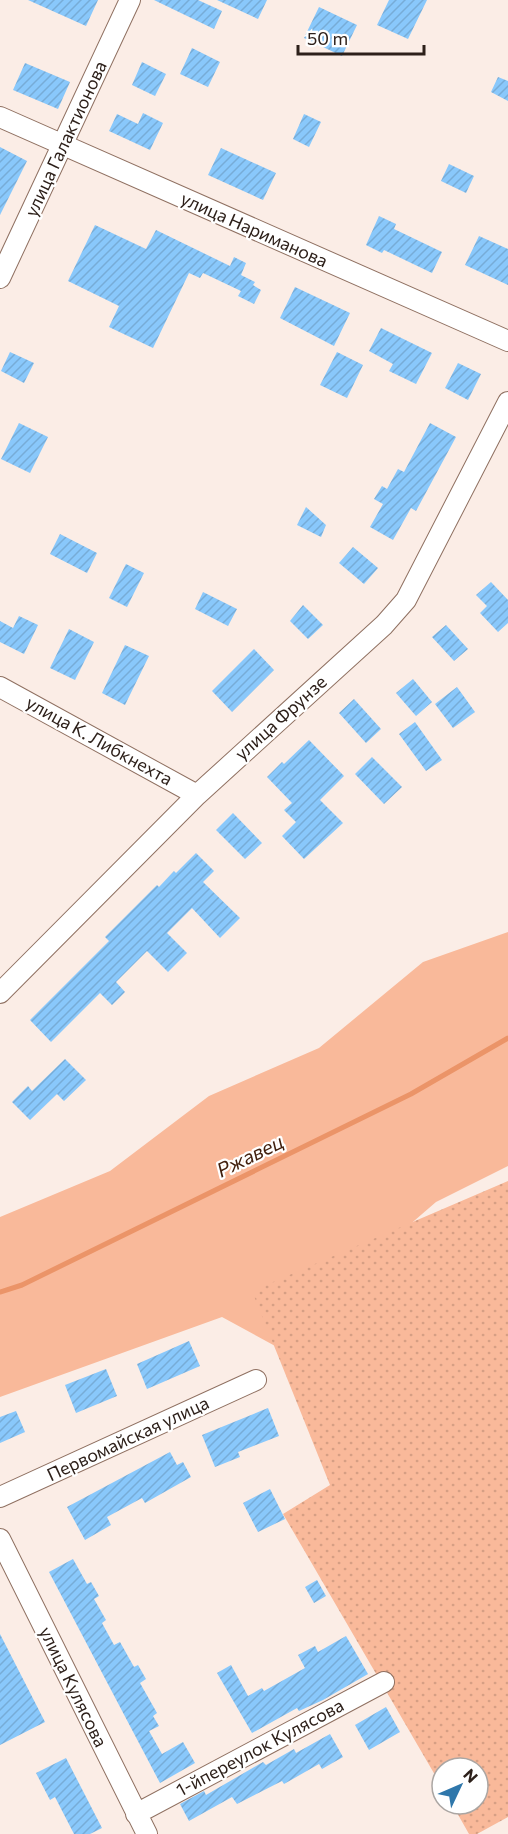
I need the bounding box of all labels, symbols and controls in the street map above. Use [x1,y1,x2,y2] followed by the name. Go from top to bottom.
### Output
[298,18,424,56] scale bar
[307,27,348,49] text: 50 m
[19,57,111,220] street label: улица Галактионова
[178,187,331,271] street label: улица Нариманова
[230,670,331,764] street label: улица Фрунзе
[22,691,177,789] street label: улица К. Либкнехта
[212,1129,287,1182] water label: Ржавец
[43,1391,212,1485] street label: Первомайская улица
[35,1623,113,1750] street label: улица Кулясова
[172,1694,347,1801] street label: 1-йпереулок Кулясова
[430,1756,490,1816] north arrow
[460,1764,482,1786] text: N

